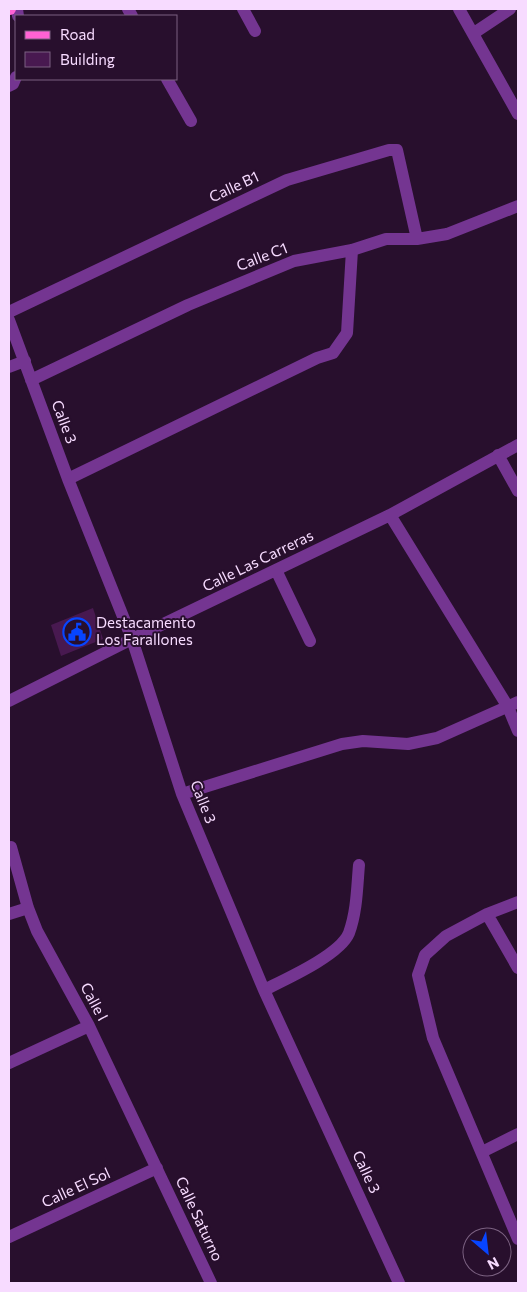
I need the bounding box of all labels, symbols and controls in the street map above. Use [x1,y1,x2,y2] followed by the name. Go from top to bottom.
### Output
[15,15,178,80] legend
[60,25,95,43] text: Road
[60,50,115,68] text: Building
[206,167,261,205] street label: Calle B1
[234,238,290,274] street label: Calle C1
[48,397,81,446] street label: Calle 3
[199,525,316,595] street label: Calle Las Carreras
[96,613,196,648] place label: Destacamento Los Farallones
[62,617,92,647] public building icon: Destacamento Los Farallones
[187,777,221,826] street label: Calle 3
[77,979,112,1024] street label: Calle I
[349,1147,385,1196] street label: Calle 3
[38,1163,113,1211] street label: Calle El Sol
[172,1173,227,1264] street label: Calle Saturno
[462,1227,512,1277] north arrow
[485,1254,502,1274] text: N

